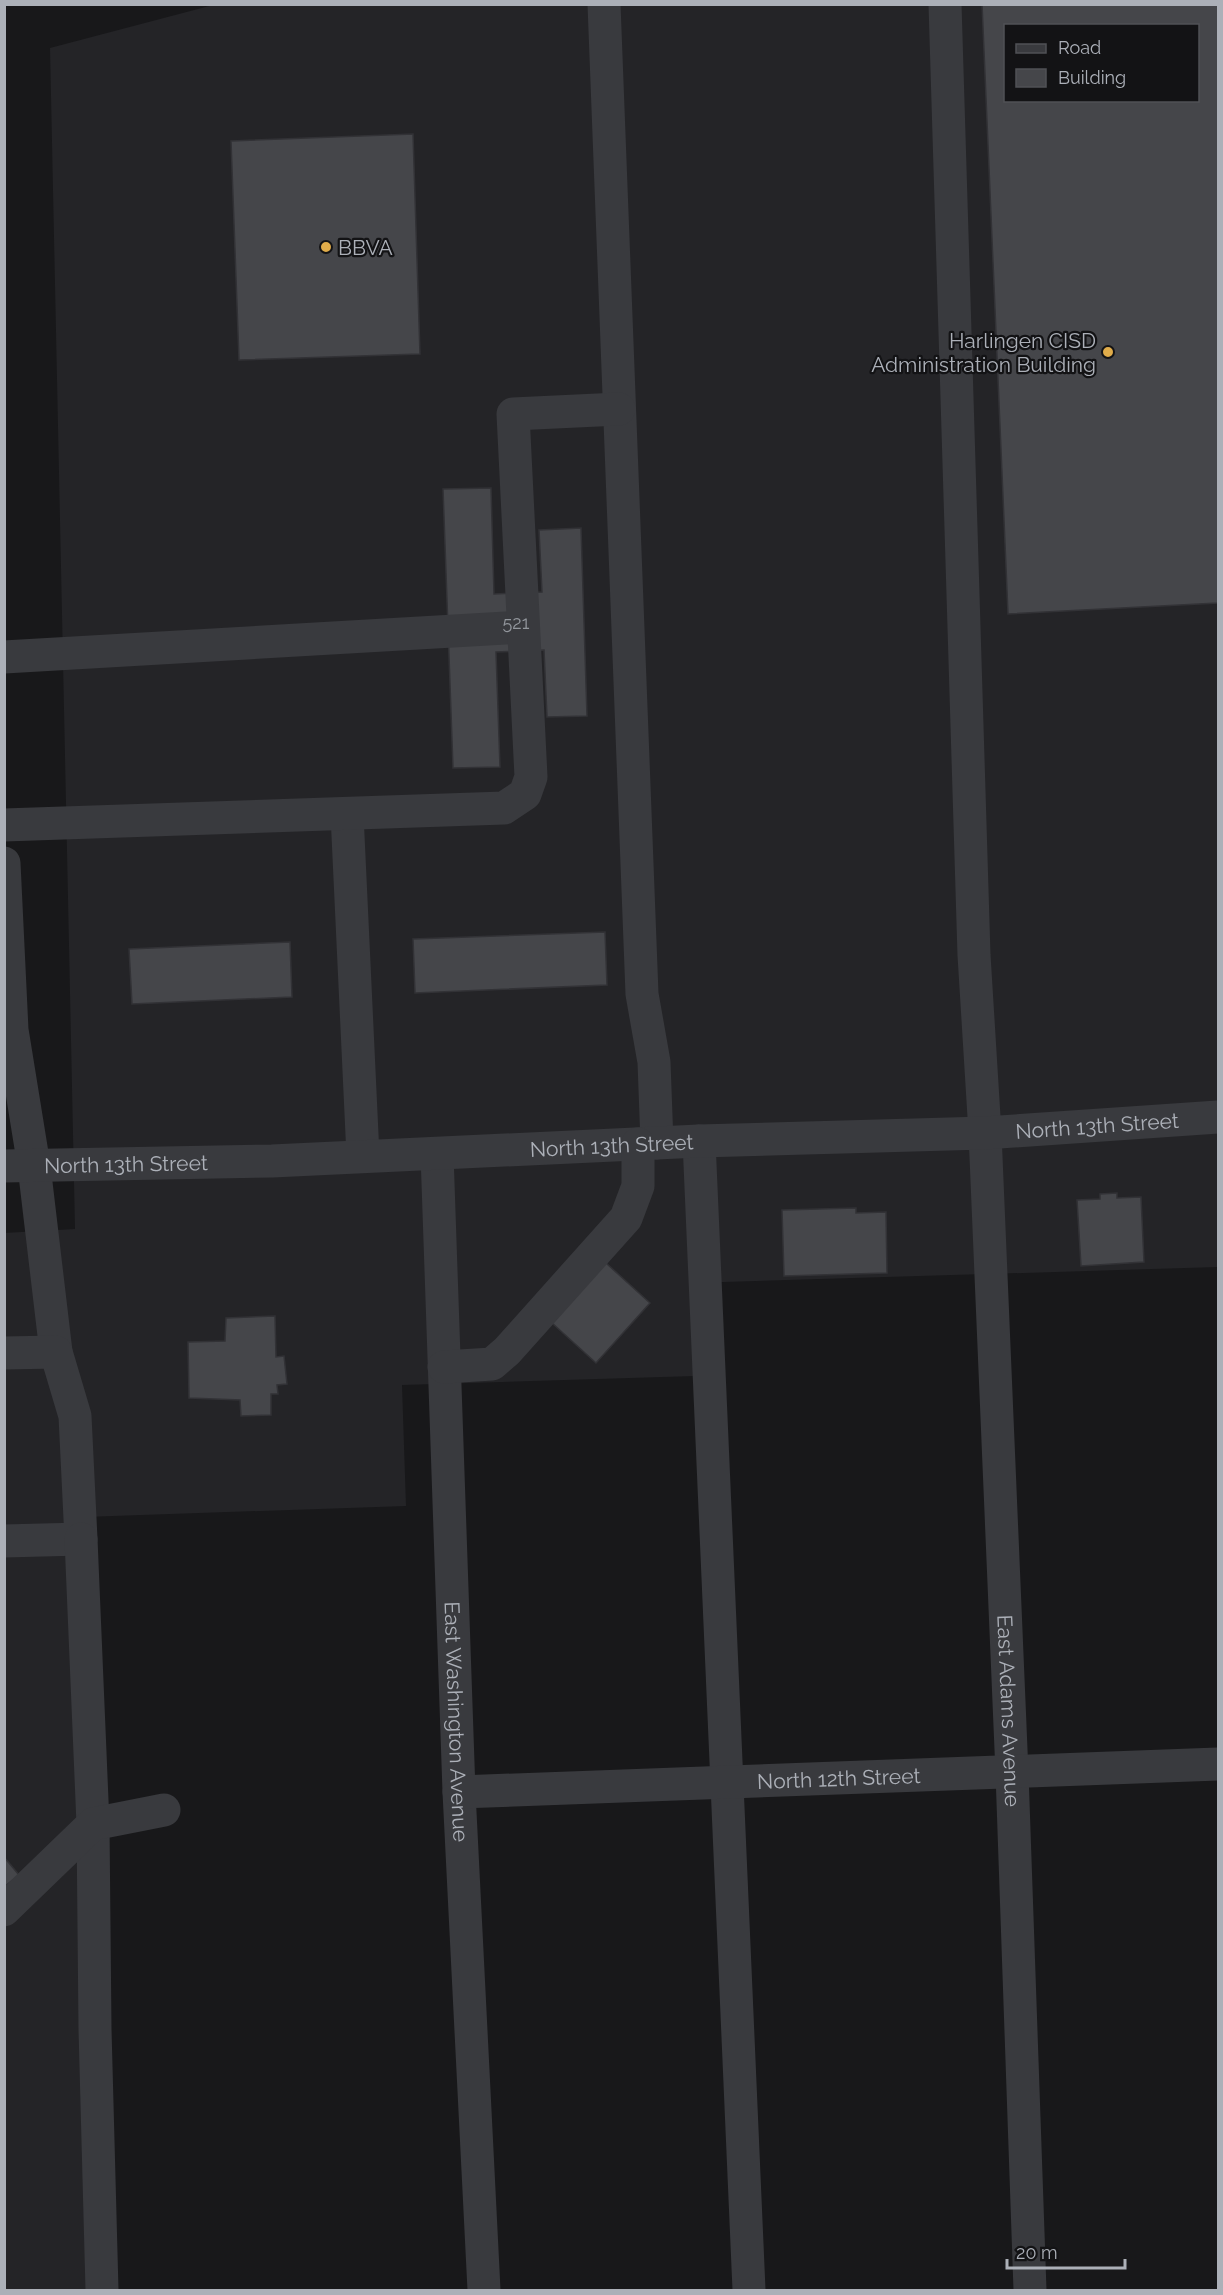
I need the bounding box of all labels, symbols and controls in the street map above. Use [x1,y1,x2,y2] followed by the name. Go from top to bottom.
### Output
[1004,24,1199,102] legend
[1058,37,1101,58] text: Road
[1058,67,1126,88] text: Building
[338,235,393,260] place label: BBVA
[319,240,333,254] marker: BBVA
[871,328,1096,377] place label: Harlingen CISD Administration Building
[1101,345,1115,359] marker: Harlingen CISD Administration Building
[503,612,530,633] house number: 521
[1015,1107,1180,1143] street label: North 13th Street
[529,1129,694,1161] street label: North 13th Street
[44,1150,208,1178] street label: North 13th Street
[440,1601,474,1842] street label: East Washington Avenue
[993,1614,1026,1807] street label: East Adams Avenue
[757,1762,921,1793] street label: North 12th Street
[1007,2232,1126,2270] scale bar
[1016,2242,1058,2263] text: 20 m

